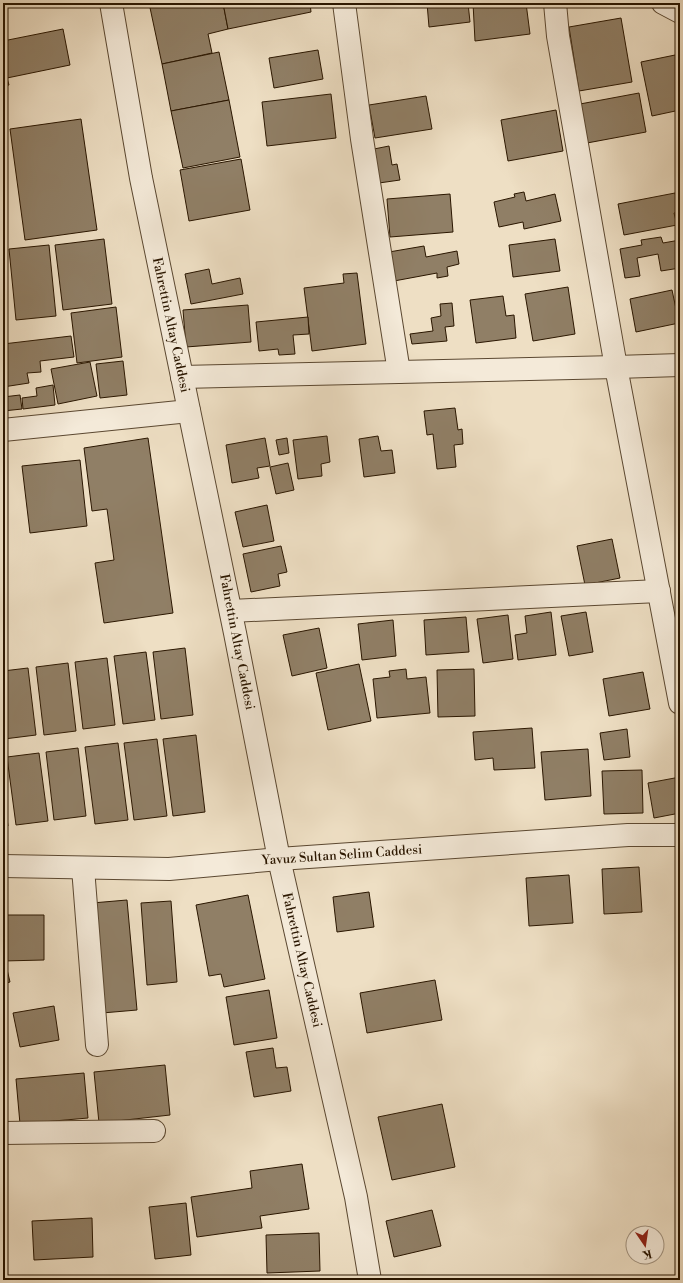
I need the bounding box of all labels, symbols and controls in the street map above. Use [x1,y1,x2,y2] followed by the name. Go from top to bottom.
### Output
[149,256,193,394] street label: Fahrettin Altay Caddesi
[216,573,258,711] street label: Fahrettin Altay Caddesi
[260,841,423,869] street label: Yavuz Sultan Selim Caddesi
[279,891,325,1029] street label: Fahrettin Altay Caddesi
[625,1225,665,1265] north arrow
[640,1246,653,1262] text: K

